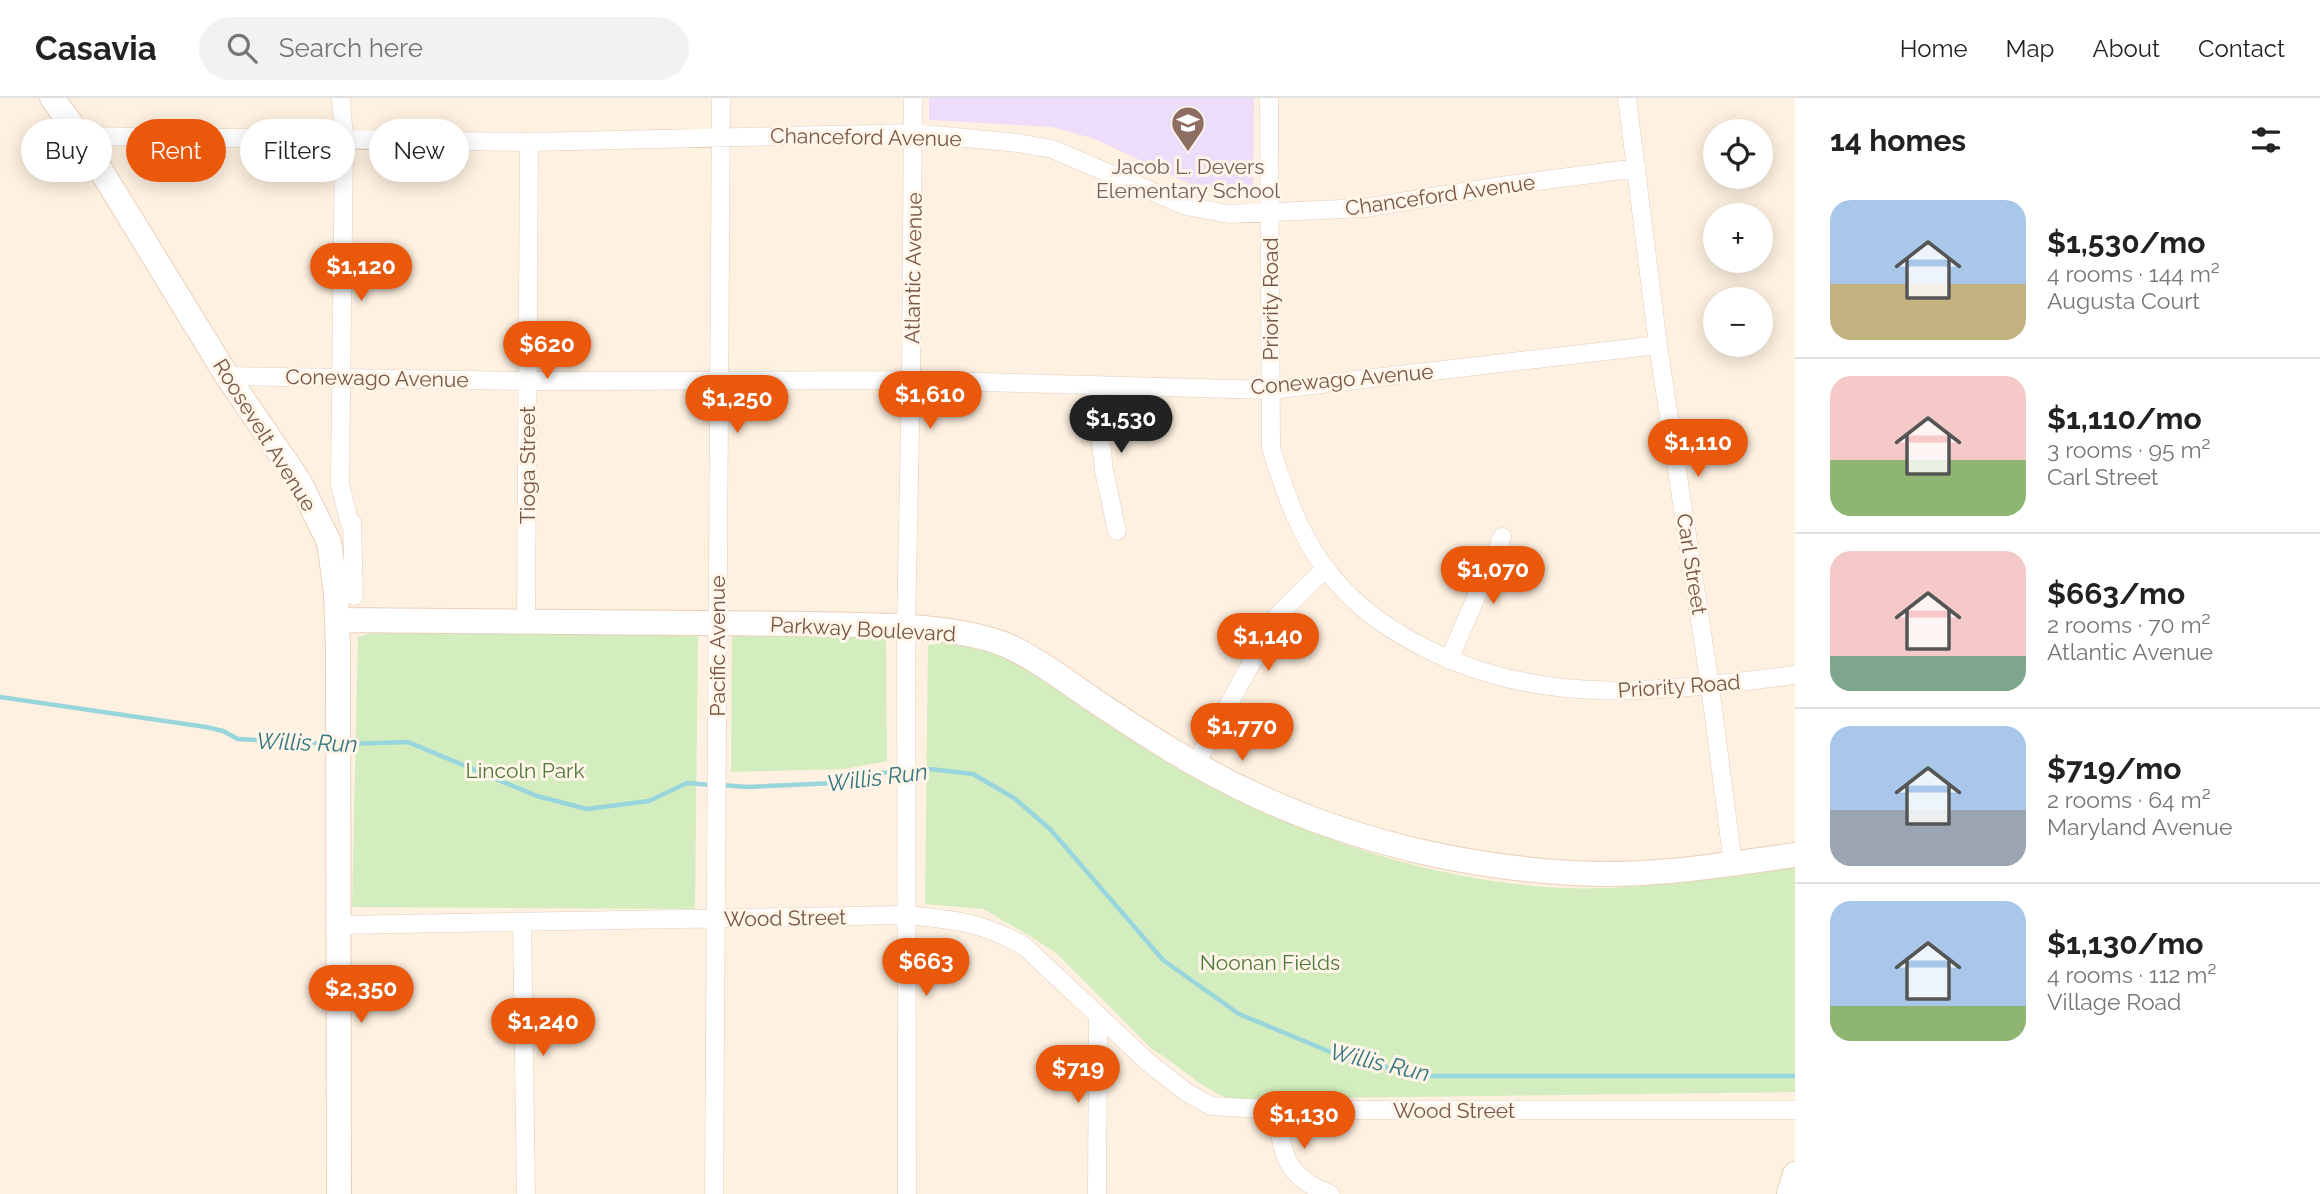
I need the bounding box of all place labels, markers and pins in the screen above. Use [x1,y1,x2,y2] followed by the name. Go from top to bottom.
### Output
[1169,104,1207,153] school or university icon: Jacob L. Devers Elementary School
[1096,154,1280,203] place label: Jacob L. Devers Elementary School
[304,244,418,303] pin: $1,120
[506,322,588,381] pin: $620
[873,372,987,431] pin: $1,610
[680,376,794,435] pin: $1,250
[1064,396,1178,455] pin: $1,530
[1641,420,1755,479] pin: $1,110
[1436,546,1550,606] pin: $1,070
[1211,614,1325,673] pin: $1,140
[1185,704,1299,763] pin: $1,770
[885,939,967,998] pin: $663
[304,965,418,1025] pin: $2,350
[486,998,600,1058] pin: $1,240
[1037,1046,1119,1105] pin: $719
[1247,1091,1361,1151] pin: $1,130

